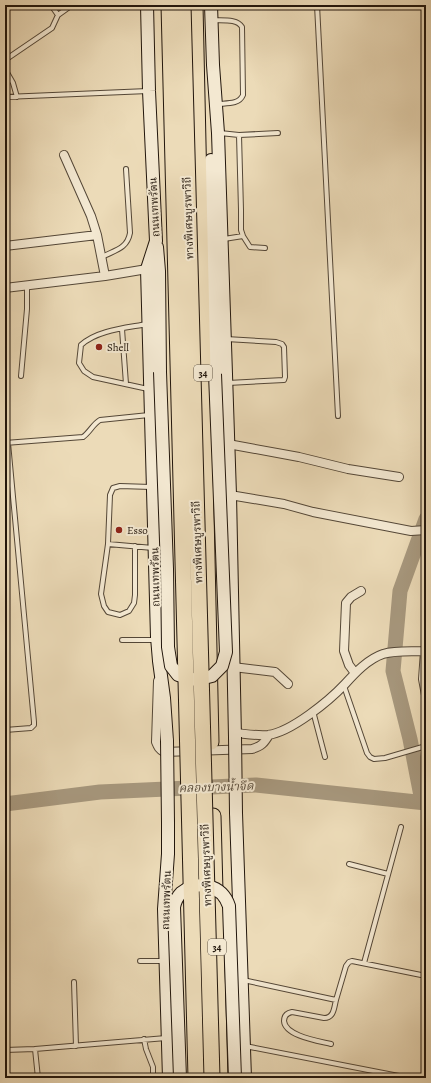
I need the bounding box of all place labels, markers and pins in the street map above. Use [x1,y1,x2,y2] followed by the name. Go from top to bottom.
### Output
[107,340,129,355] place label: Shell
[94,342,104,352] marker: Shell
[127,523,148,538] place label: Esso
[114,525,124,535] marker: Esso

